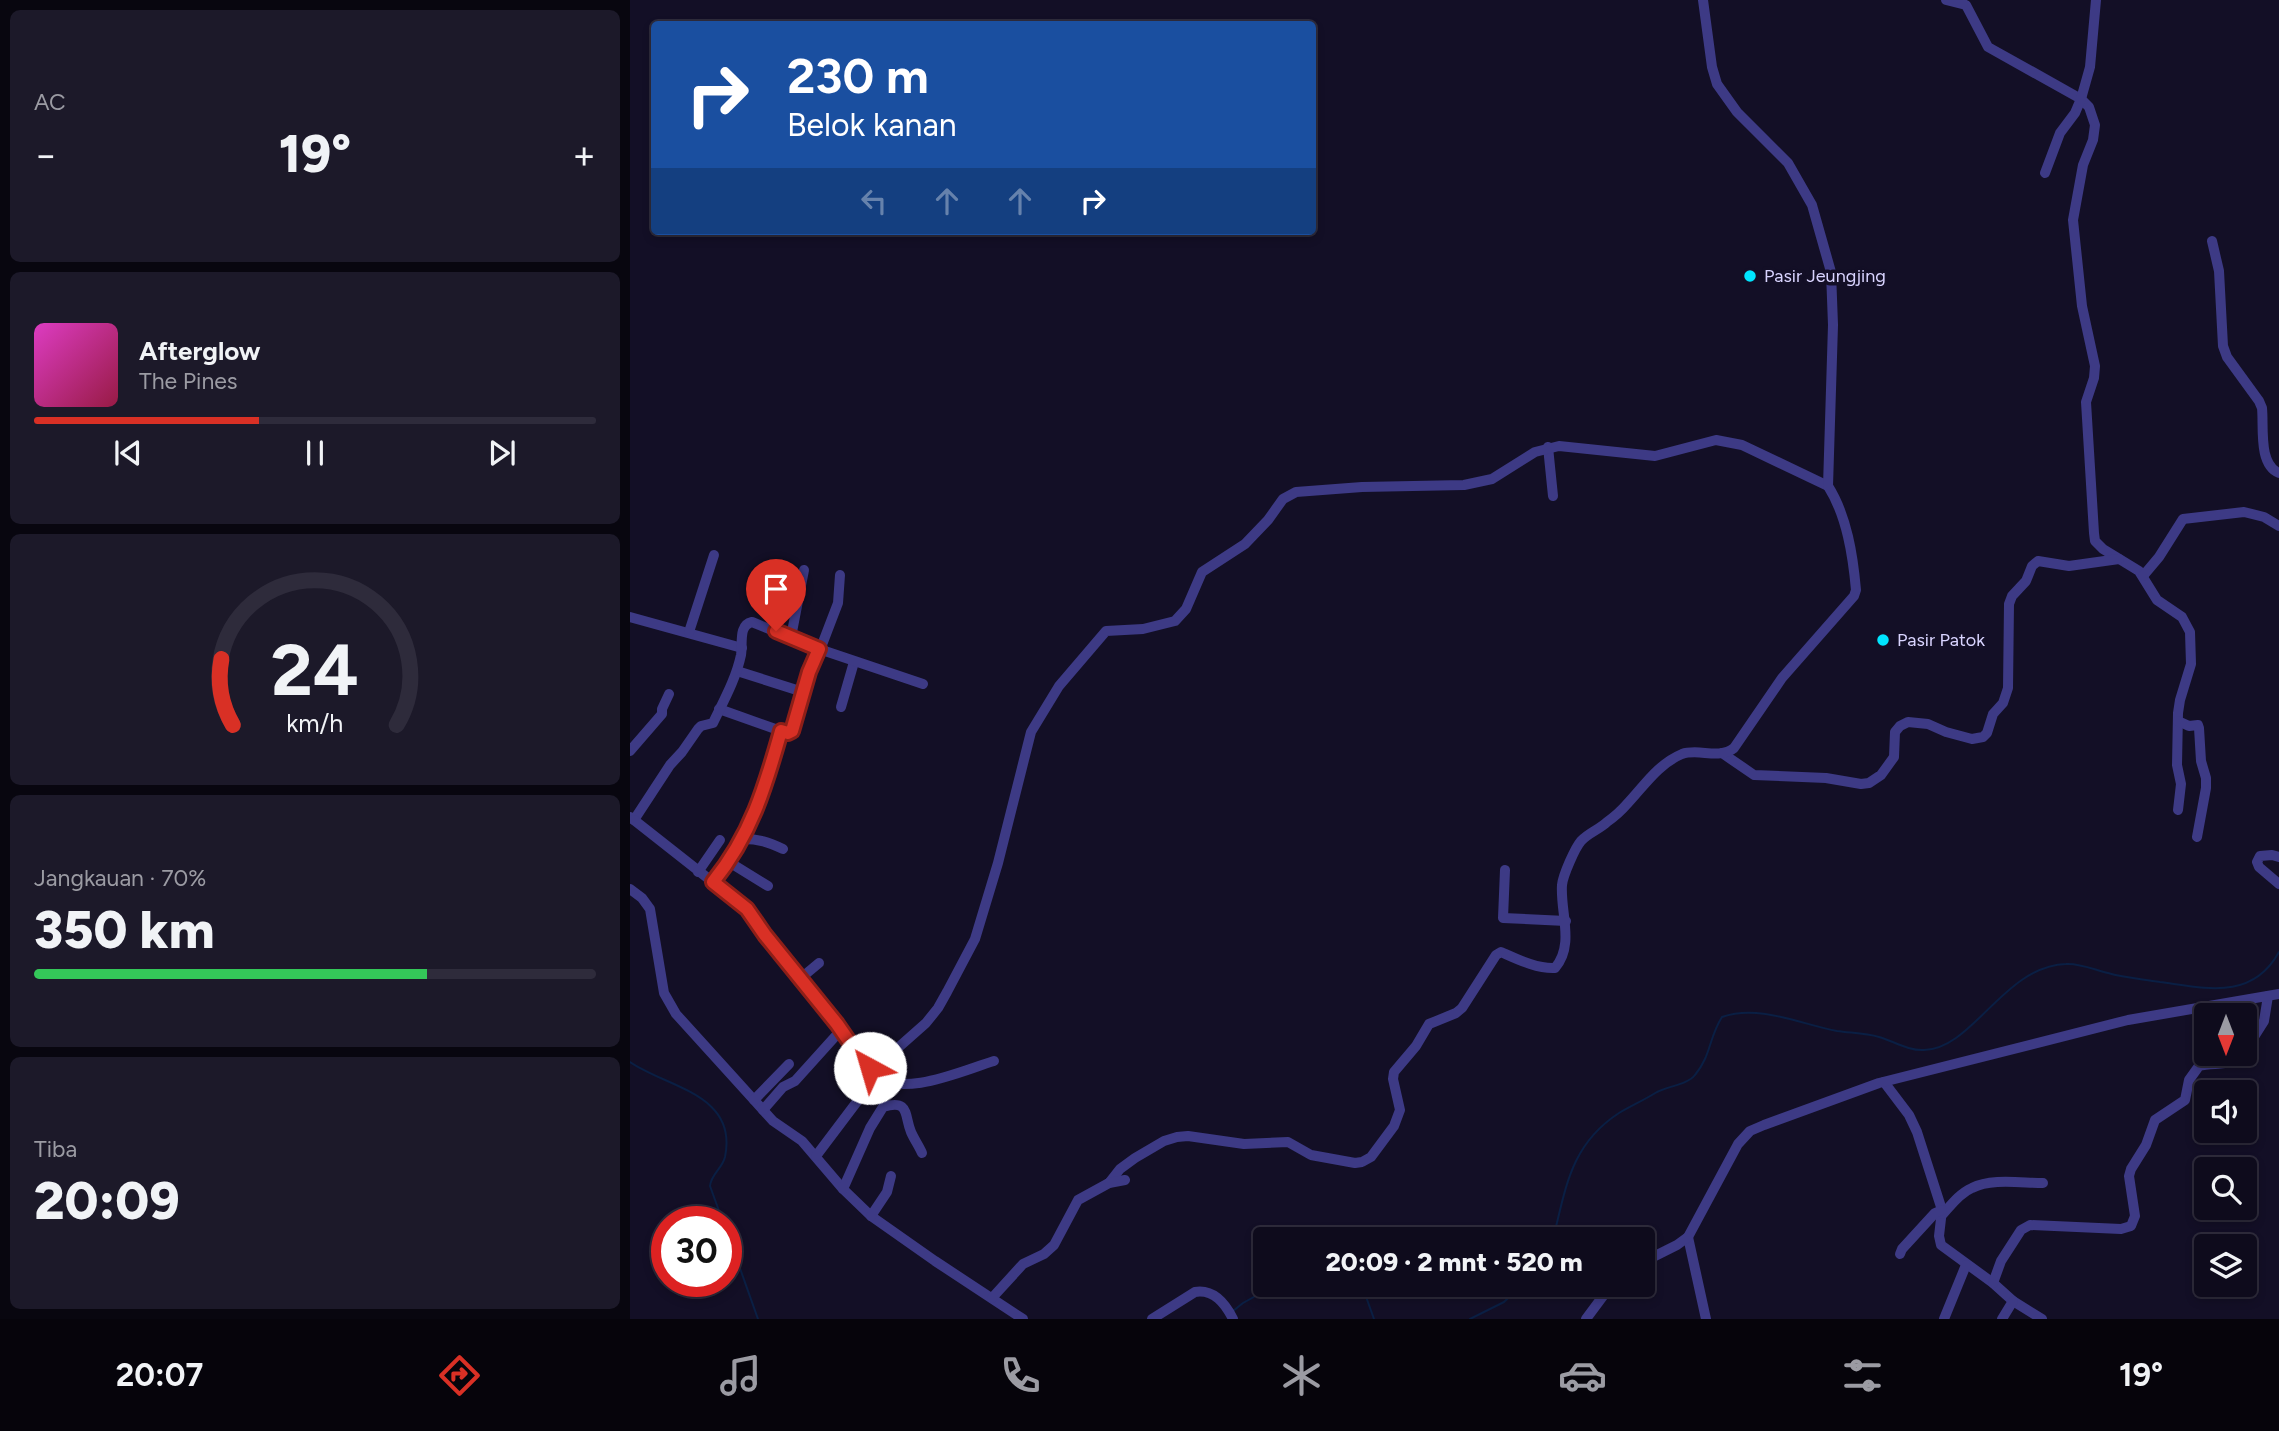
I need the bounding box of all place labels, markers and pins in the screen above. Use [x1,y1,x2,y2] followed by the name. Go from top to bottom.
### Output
[1764,265,1886,287] place label: Pasir Jeungjing
[1742,268,1758,284] marker: Pasir Jeungjing
[746,559,806,631] pin
[1897,629,1985,651] place label: Pasir Patok
[1875,632,1891,648] marker: Pasir Patok

